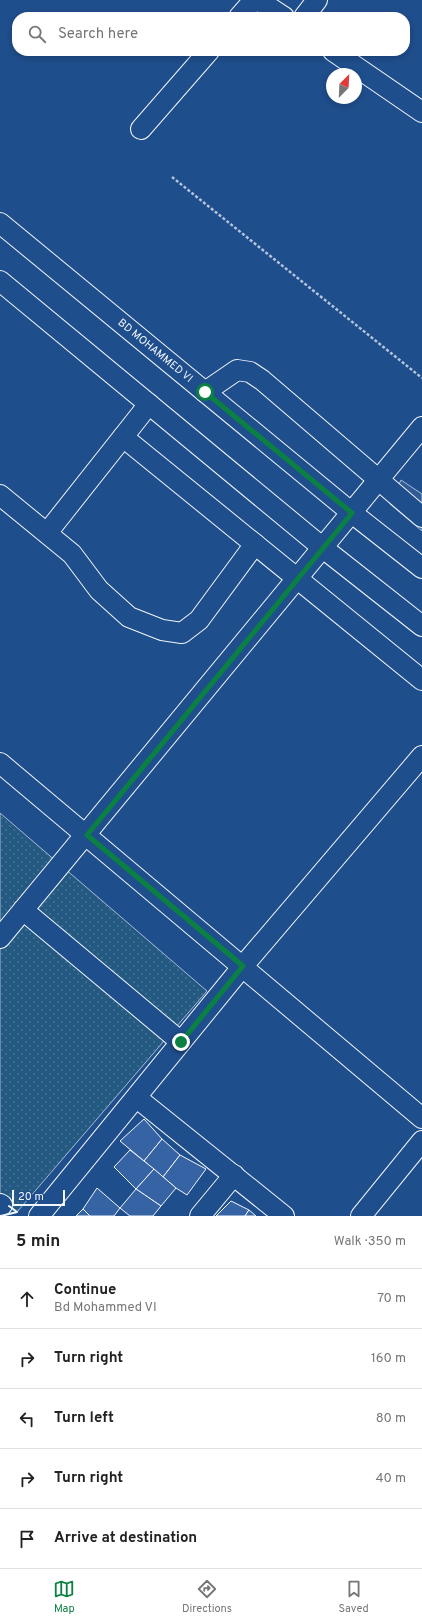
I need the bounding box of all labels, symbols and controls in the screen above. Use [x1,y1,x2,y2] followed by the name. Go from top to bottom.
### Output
[12,12,410,56] search box
[26,23,48,45] icon: search
[58,25,138,44] text: Search here
[326,68,362,104] north arrow
[115,316,195,386] street label: BD MOHAMMED VI
[196,383,214,401] route start
[172,1033,190,1051] route end
[12,1188,65,1207] scale bar
[18,1190,44,1204] text: 20 m
[16,1231,60,1253] text: 5 min
[334,1234,406,1250] text: Walk · 350 m
[54,1281,116,1300] text: Continue
[16,1288,38,1310] icon: ahead
[377,1291,406,1307] text: 70 m
[54,1300,157,1316] text: Bd Mohammed VI
[16,1348,38,1370] icon: right
[54,1349,123,1368] text: Turn right
[371,1351,406,1367] text: 160 m
[16,1408,38,1430] icon: left
[54,1409,114,1428] text: Turn left
[376,1411,406,1427] text: 80 m
[16,1468,38,1490] icon: right
[54,1469,123,1488] text: Turn right
[376,1471,406,1487] text: 40 m
[16,1528,38,1550] icon: arrive
[54,1529,197,1548] text: Arrive at destination
[53,1578,75,1616] tab: Map
[182,1578,232,1616] tab: Directions
[338,1578,369,1616] tab: Saved

